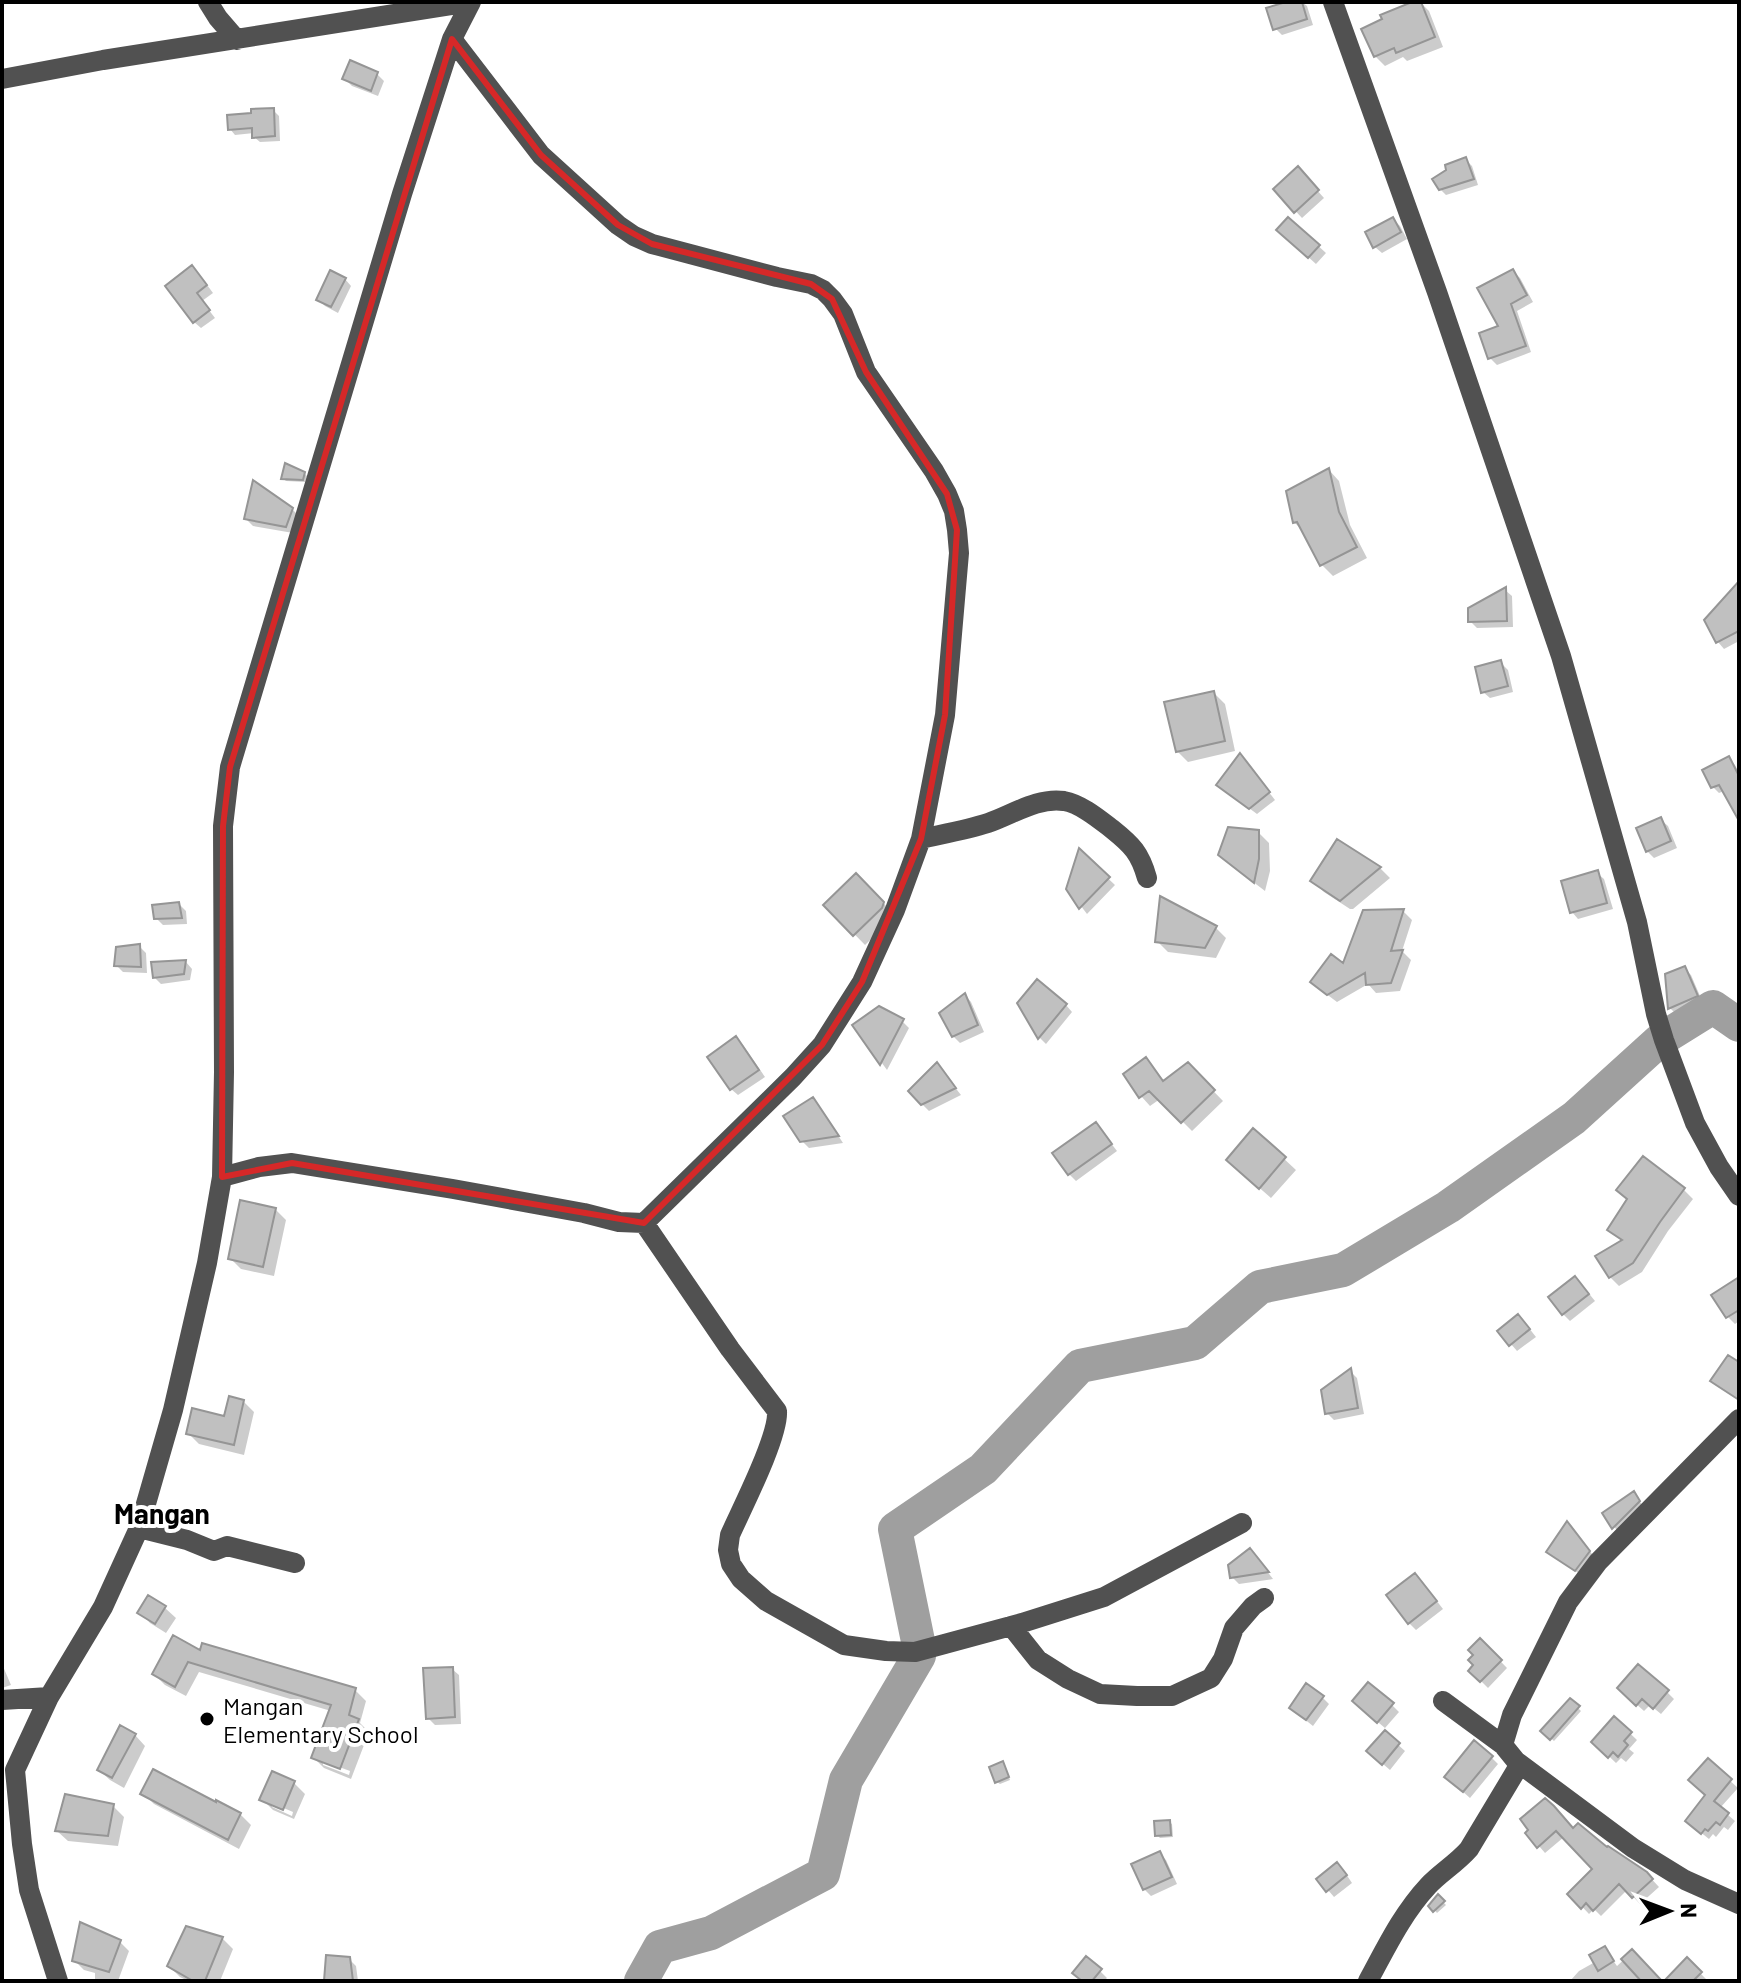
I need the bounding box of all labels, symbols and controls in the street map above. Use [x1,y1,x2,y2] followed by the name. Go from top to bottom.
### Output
[114,1496,210,1530] district label: Mangan
[223,1691,418,1748] place label: Mangan Elementary School
[198,1710,216,1728] marker: Mangan Elementary School
[1629,1871,1709,1951] north arrow
[1677,1903,1703,1918] text: N

